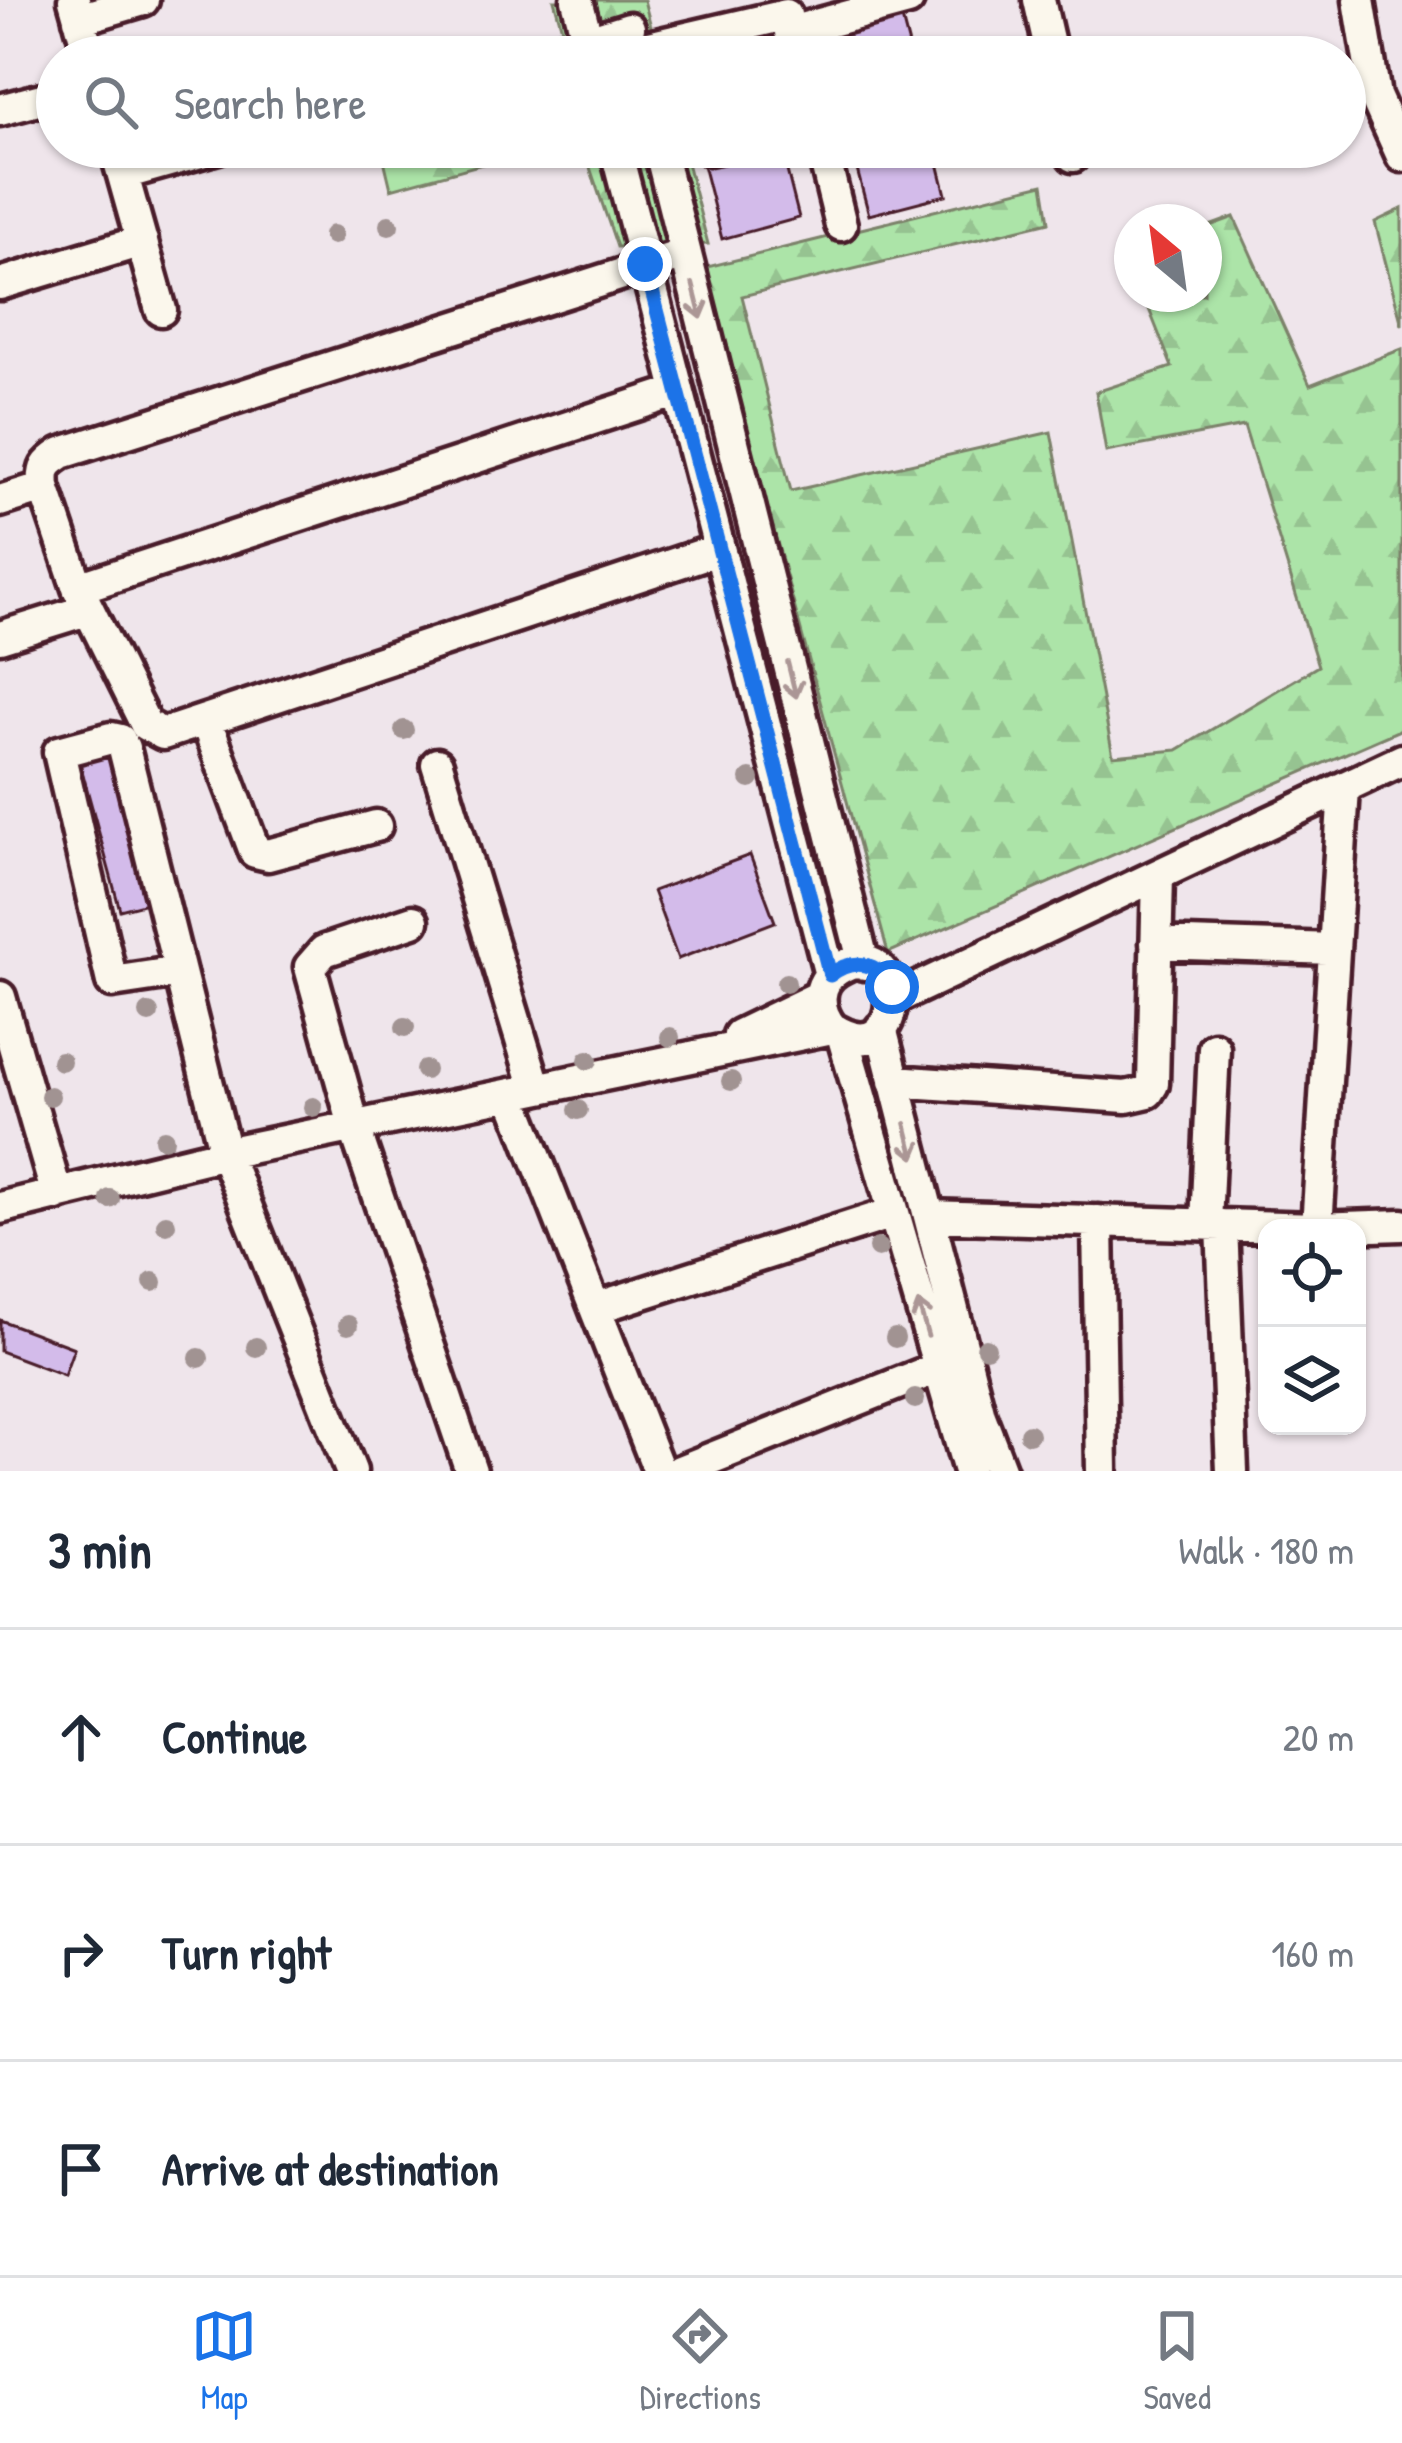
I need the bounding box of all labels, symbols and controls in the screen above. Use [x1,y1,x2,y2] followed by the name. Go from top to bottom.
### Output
[36,36,1366,168] search box
[78,69,144,135] icon: search
[174,72,366,133] text: Search here
[1114,204,1222,312] north arrow
[618,237,672,291] route end
[687,282,709,320] one-way arrow
[783,660,805,698] one-way arrow
[865,960,919,1014] route start
[900,1122,922,1160] one-way arrow
[1258,1219,1366,1435] map controls
[1258,1219,1366,1327] button: locate
[911,1301,933,1339] one-way arrow
[1258,1327,1366,1435] button: layers
[48,1515,152,1584] text: 3 min
[1178,1523,1354,1576] text: Walk · 180 m
[48,1704,114,1770] icon: ahead
[162,1706,307,1767] text: Continue
[1283,1710,1354,1763] text: 20 m
[48,1920,114,1986] icon: right
[162,1922,331,1983] text: Turn right
[1271,1926,1354,1979] text: 160 m
[48,2136,114,2202] icon: arrive
[162,2138,499,2199] text: Arrive at destination
[191,2303,257,2419] tab: Map
[640,2303,761,2419] tab: Directions
[1143,2303,1211,2419] tab: Saved

